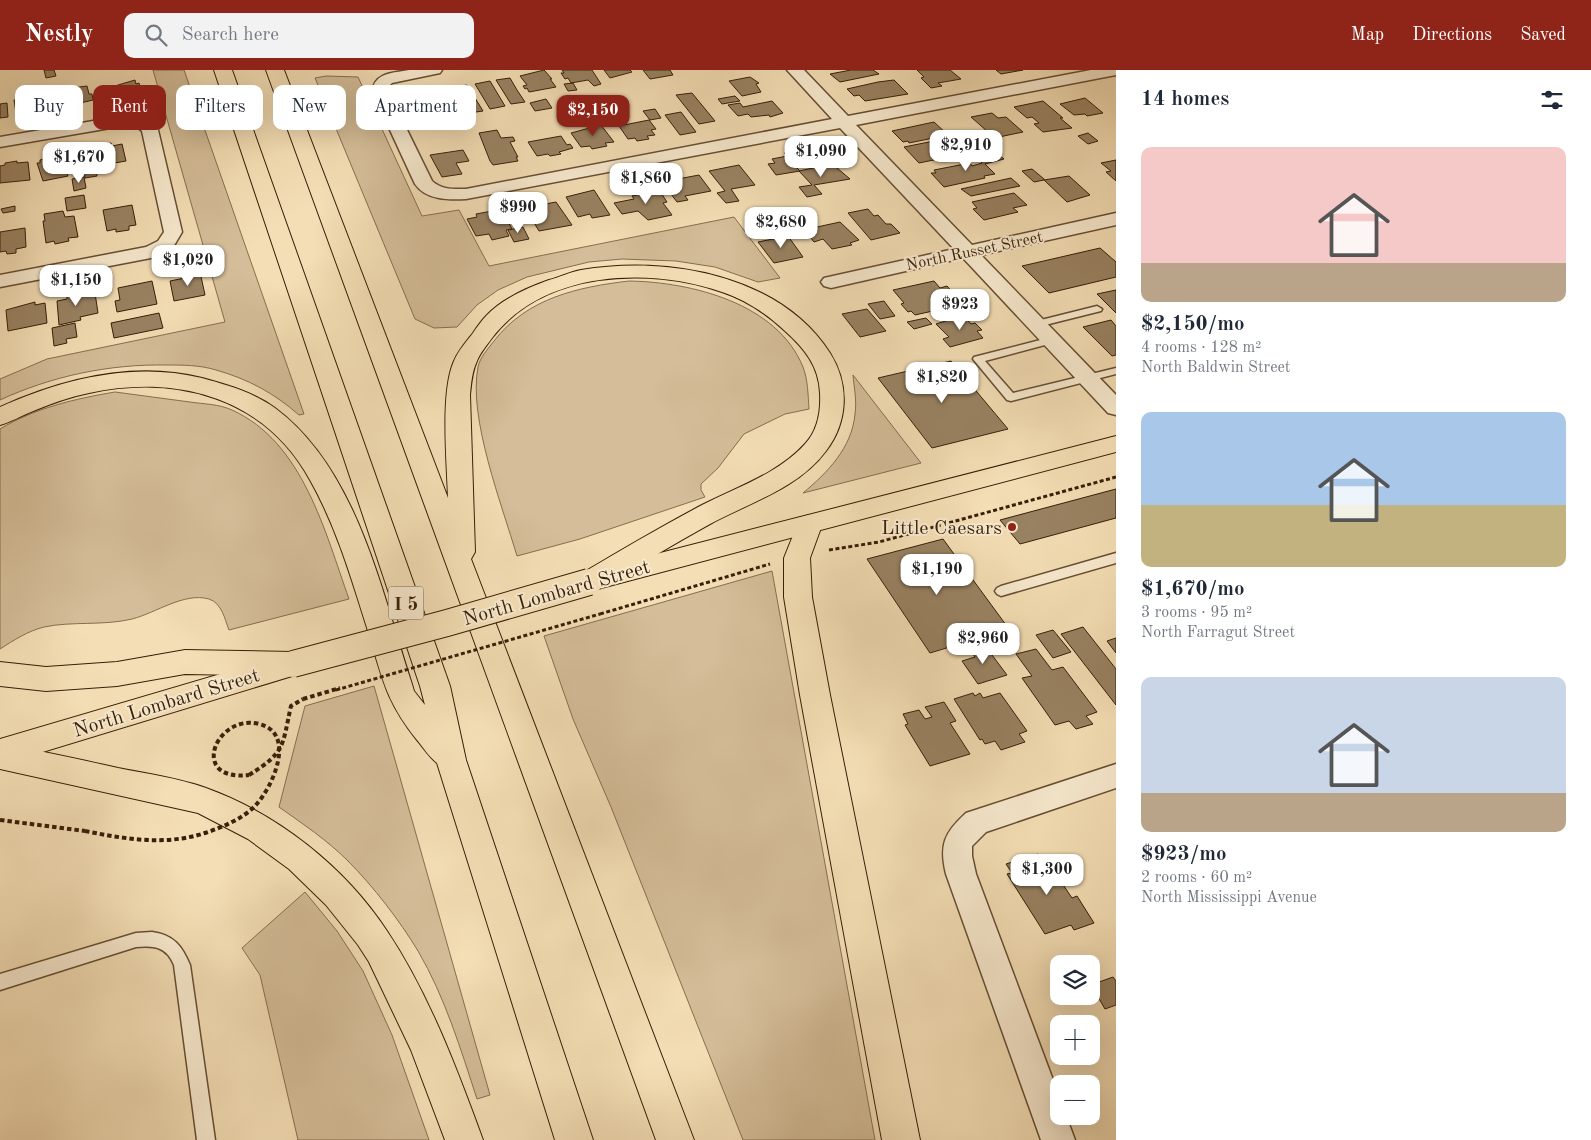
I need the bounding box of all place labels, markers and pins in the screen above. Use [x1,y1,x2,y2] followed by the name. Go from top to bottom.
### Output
[552,94,634,137] pin: $2,150
[925,129,1007,172] pin: $2,910
[780,136,862,178] pin: $1,090
[38,142,120,184] pin: $1,670
[605,162,687,205] pin: $1,860
[488,191,548,234] pin: $990
[740,206,822,249] pin: $2,680
[147,244,229,287] pin: $1,020
[35,264,117,307] pin: $1,150
[930,288,990,331] pin: $923
[901,362,983,404] pin: $1,820
[881,519,1002,539] place label: Little Caesars
[1006,521,1018,533] marker: Little Caesars
[896,554,978,596] pin: $1,190
[942,622,1024,665] pin: $2,960
[1006,854,1088,896] pin: $1,300

